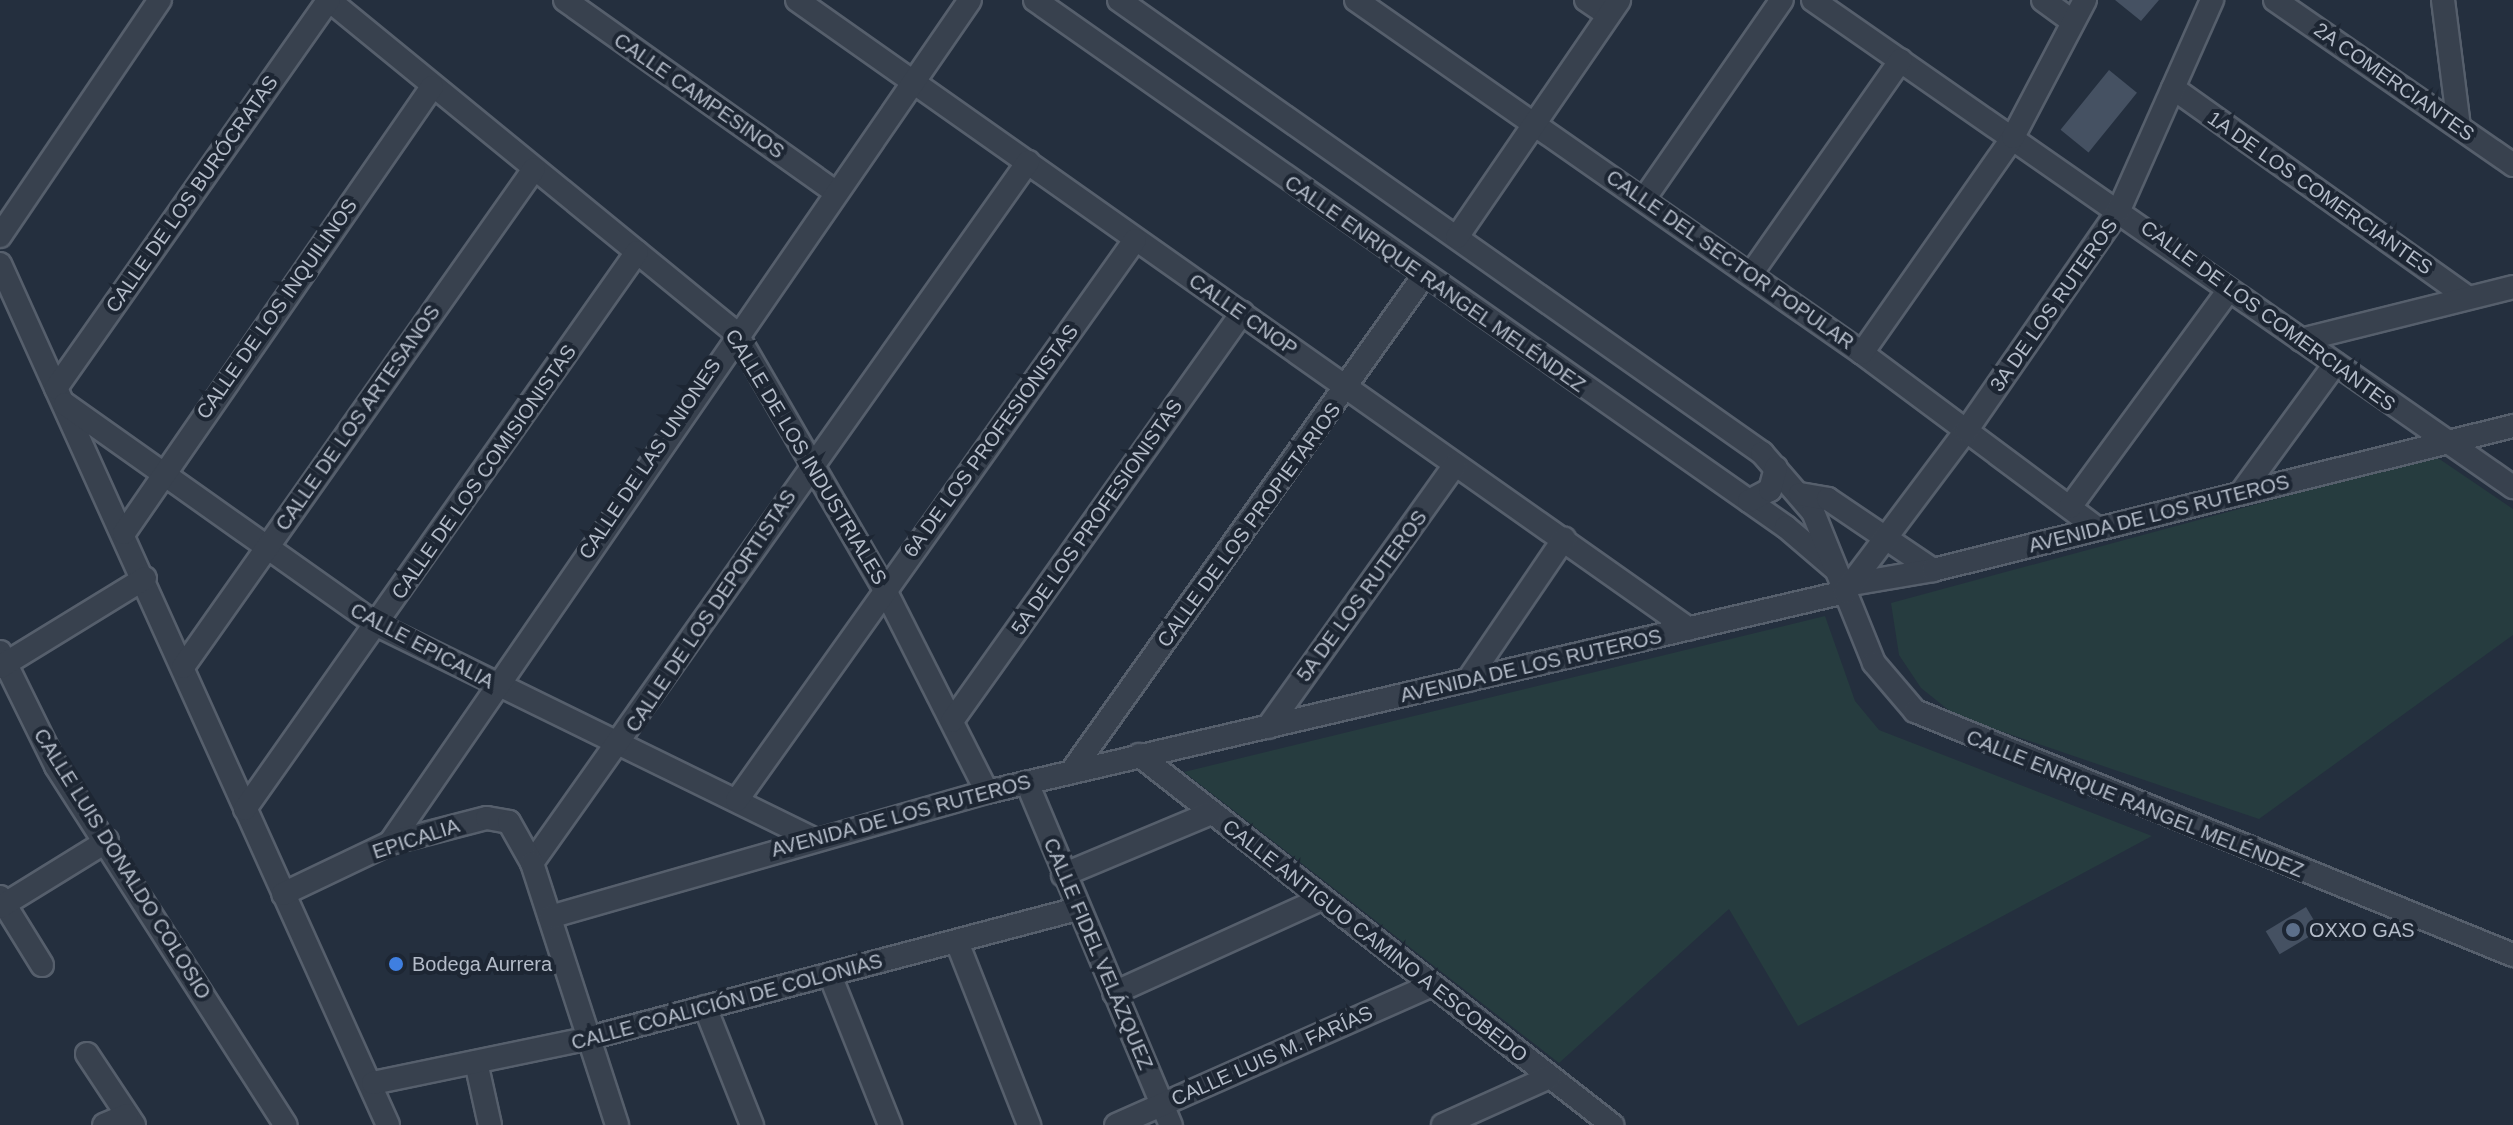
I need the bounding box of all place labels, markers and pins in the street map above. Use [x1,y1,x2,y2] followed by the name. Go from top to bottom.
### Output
[2309,918,2415,942] place label: OXXO GAS
[2284,921,2302,939] marker: OXXO GAS
[412,952,553,976] place label: Bodega Aurrera
[387,955,405,973] marker: Bodega Aurrera

